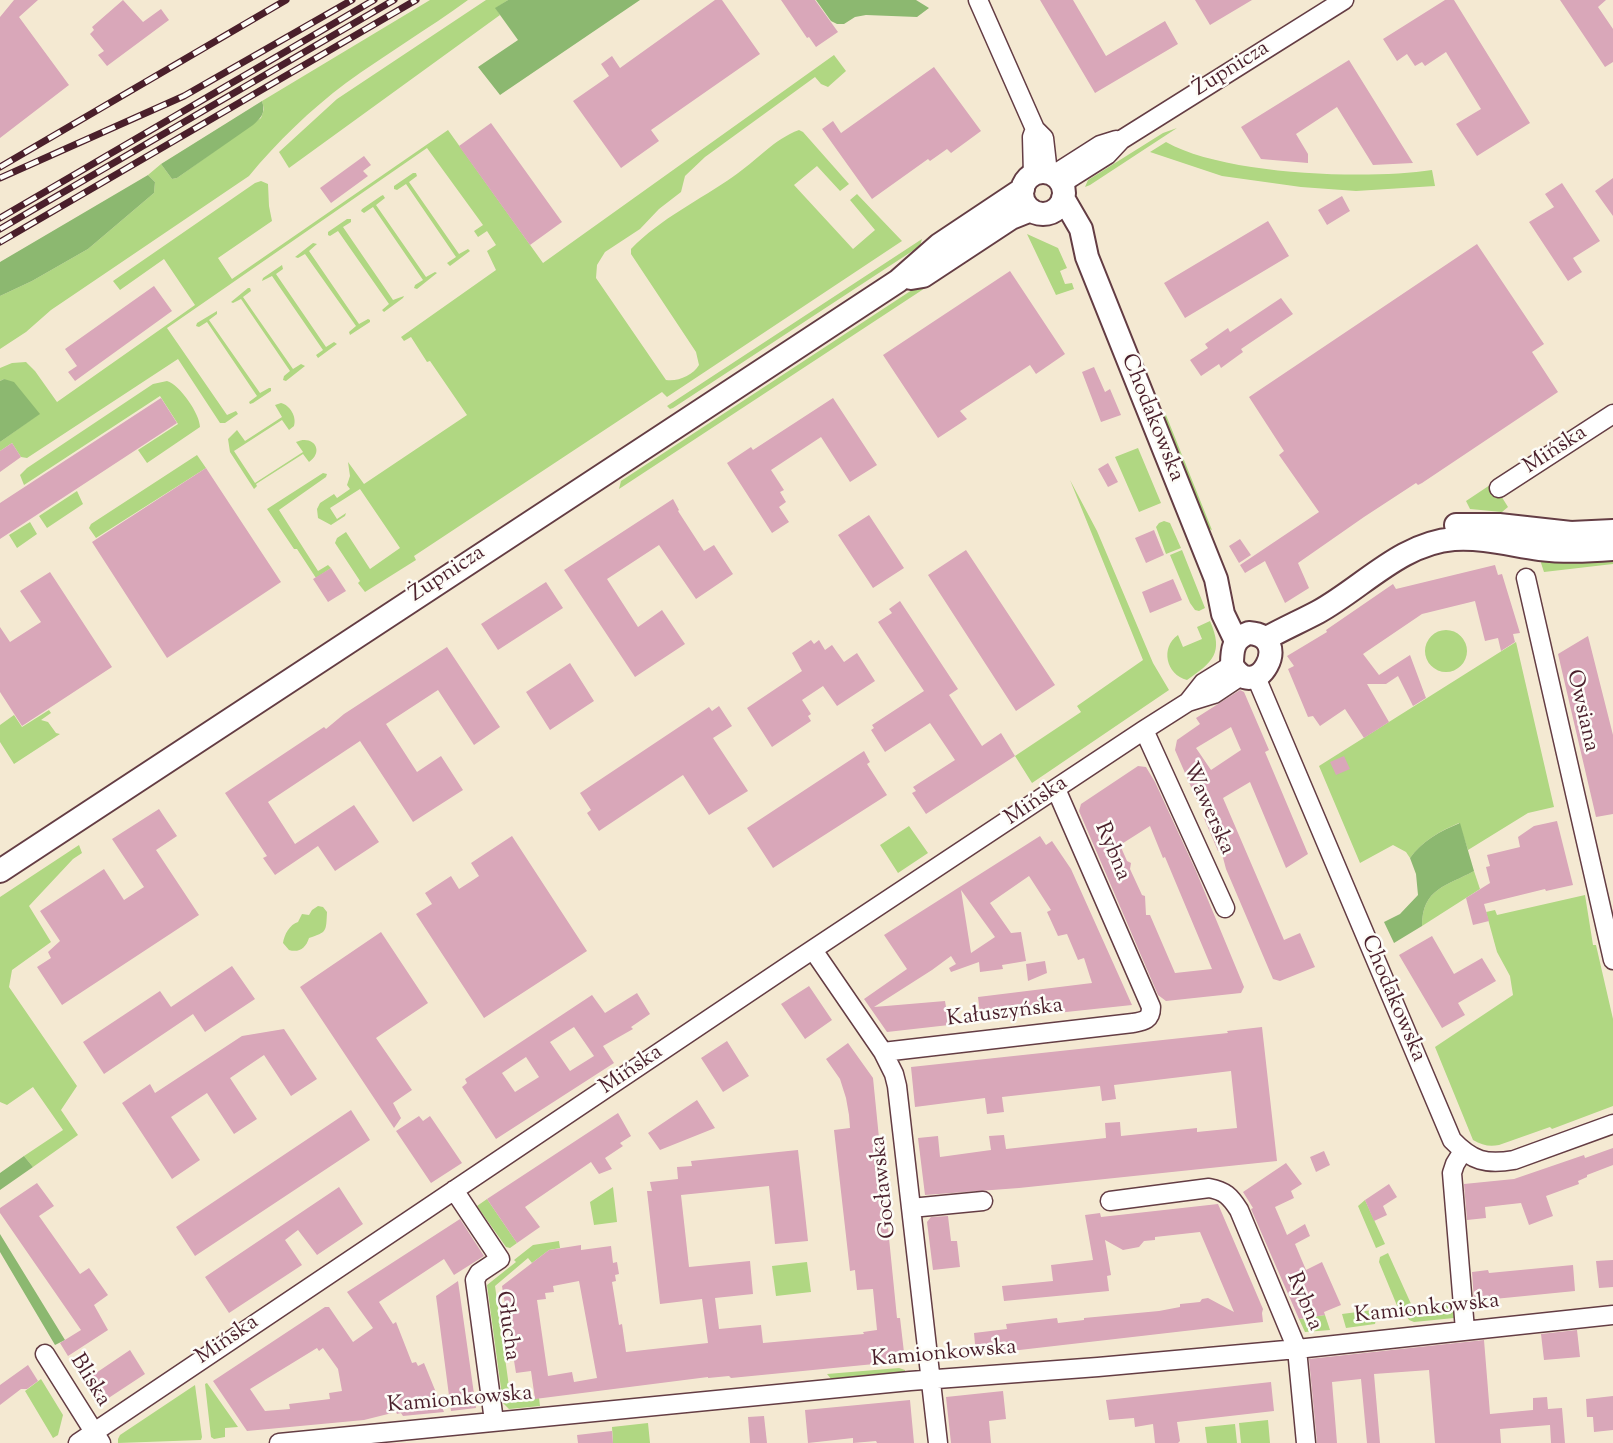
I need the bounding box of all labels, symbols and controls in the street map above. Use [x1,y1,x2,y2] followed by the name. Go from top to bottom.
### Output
[1189,36,1275,104] street label: Żupnicza
[1113,350,1189,486] street label: Chodakowska
[1519,421,1593,481] street label: Mińska
[405,541,491,609] street label: Żupnicza
[1559,667,1603,755] street label: Owsiana
[1175,759,1239,859] street label: Wawerska
[1001,771,1073,833] street label: Mińska
[1087,819,1135,885] street label: Rybna
[1353,932,1431,1066] street label: Chodakowska
[946,994,1064,1034] street label: Kałuszyńska
[596,1040,668,1102] street label: Mińska
[866,1134,904,1240] street label: Gocławska
[1279,1269,1327,1335] street label: Rybna
[1353,1289,1501,1331] street label: Kamionkowska
[488,1290,524,1362] street label: Głucha
[192,1310,264,1372] street label: Mińska
[870,1336,1018,1374] street label: Kamionkowska
[63,1350,115,1412] street label: Bliska
[386,1382,534,1420] street label: Kamionkowska

